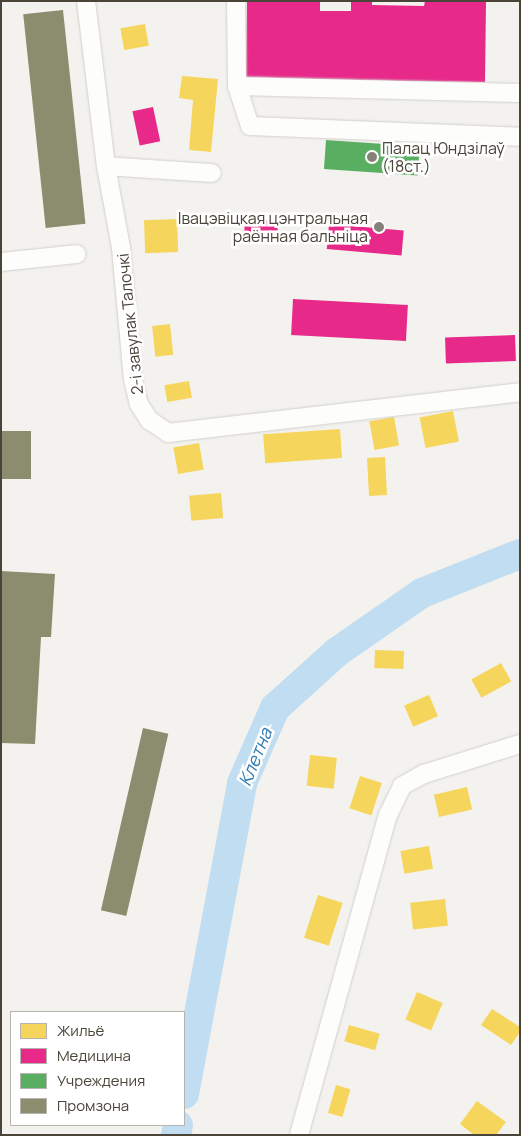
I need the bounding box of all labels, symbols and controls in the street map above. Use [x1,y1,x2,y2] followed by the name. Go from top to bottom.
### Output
[382,138,505,176] place label: Палац Юндзілаў (18ст.)
[366,151,378,163] marker: Палац Юндзілаў (18ст.)
[178,208,368,246] place label: Івацэвіцкая цэнтральная раённая бальніца
[372,220,386,234] marker: Івацэвіцкая цэнтральная раённая бальніца
[113,252,147,396] street label: 2-і завулак Талочкі
[234,725,276,789] water label: Клетна
[10,1011,185,1126] legend
[57,1020,104,1041] text: Жильё
[57,1045,131,1066] text: Медицина
[57,1070,145,1091] text: Учреждения
[57,1095,129,1116] text: Промзона

